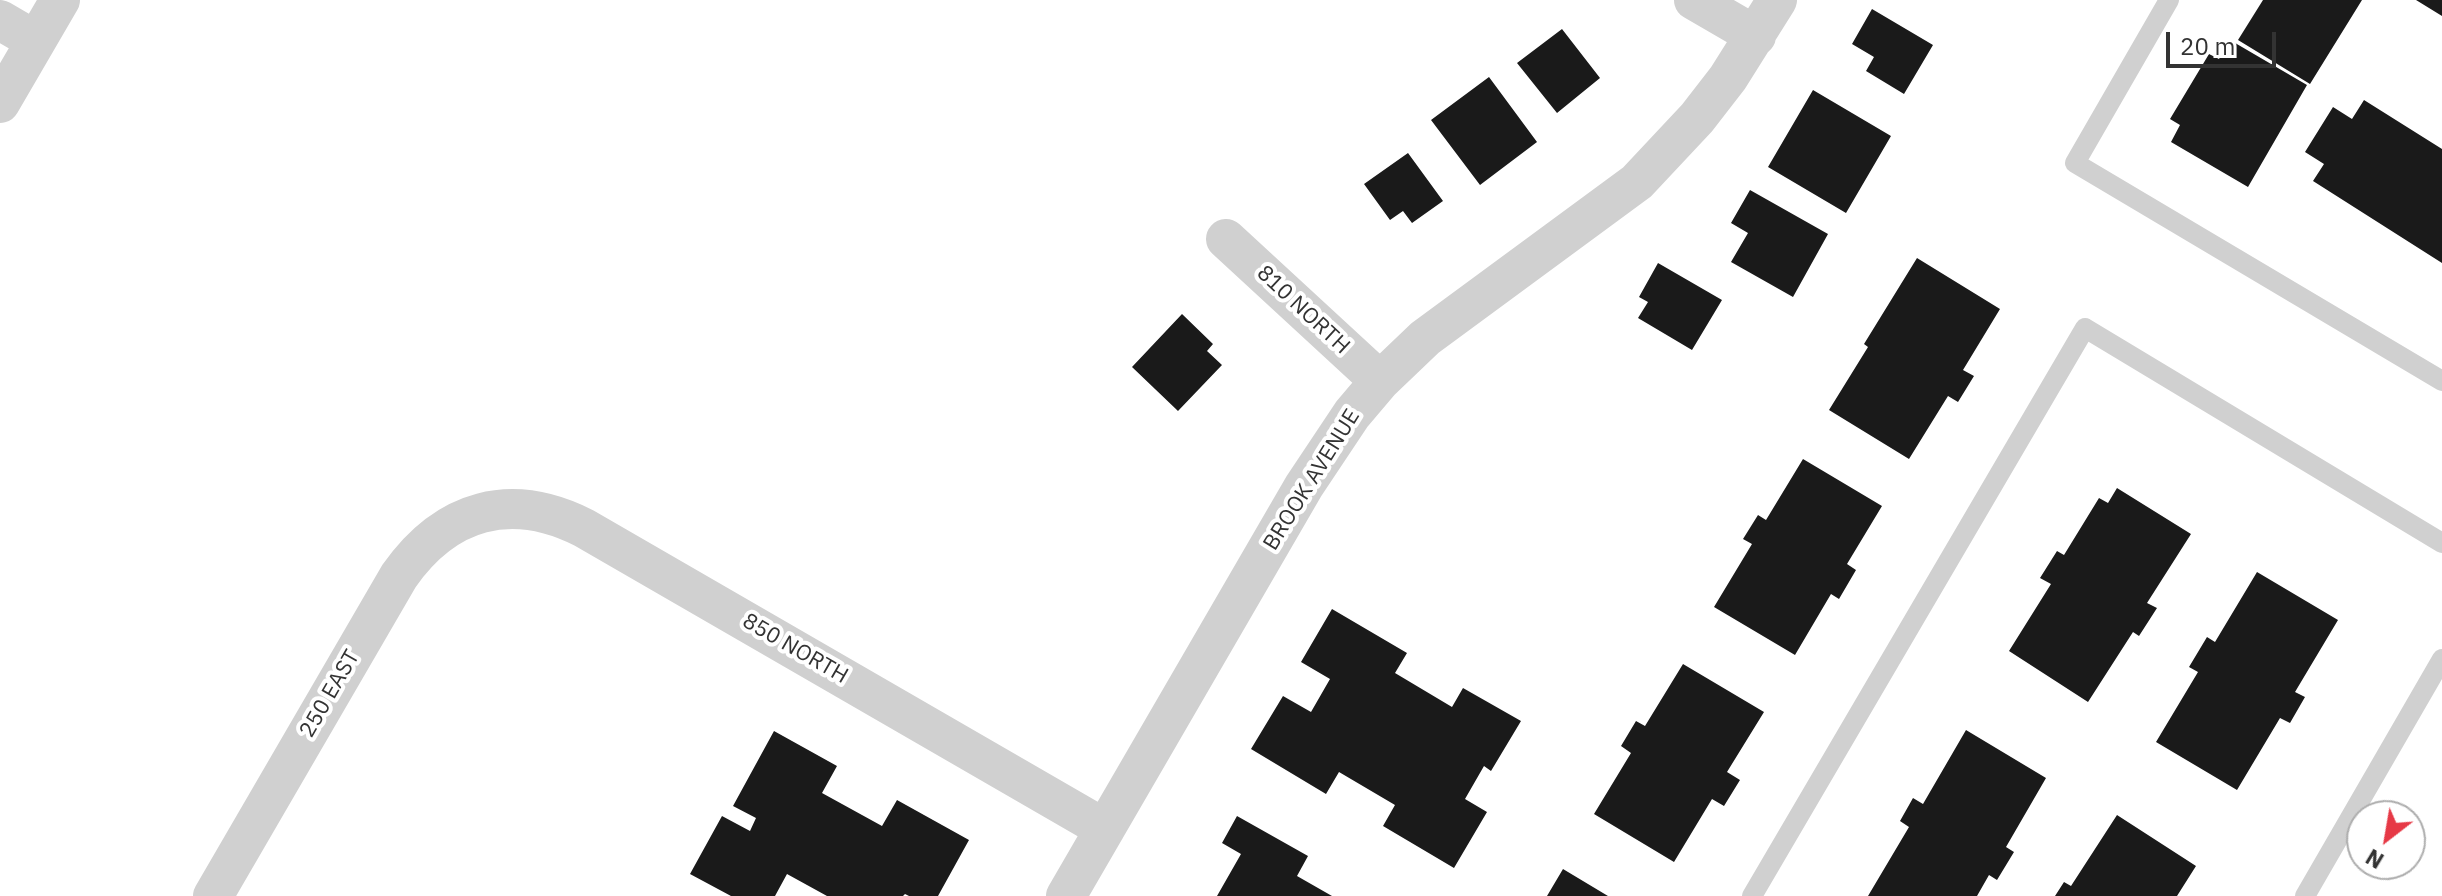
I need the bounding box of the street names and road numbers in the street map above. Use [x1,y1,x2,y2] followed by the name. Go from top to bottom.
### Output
[1251,260,1355,360] street label: 810 NORTH
[1258,405,1366,555] street label: BROOK AVENUE
[737,608,853,690] street label: 850 NORTH
[294,645,366,743] street label: 250 EAST

